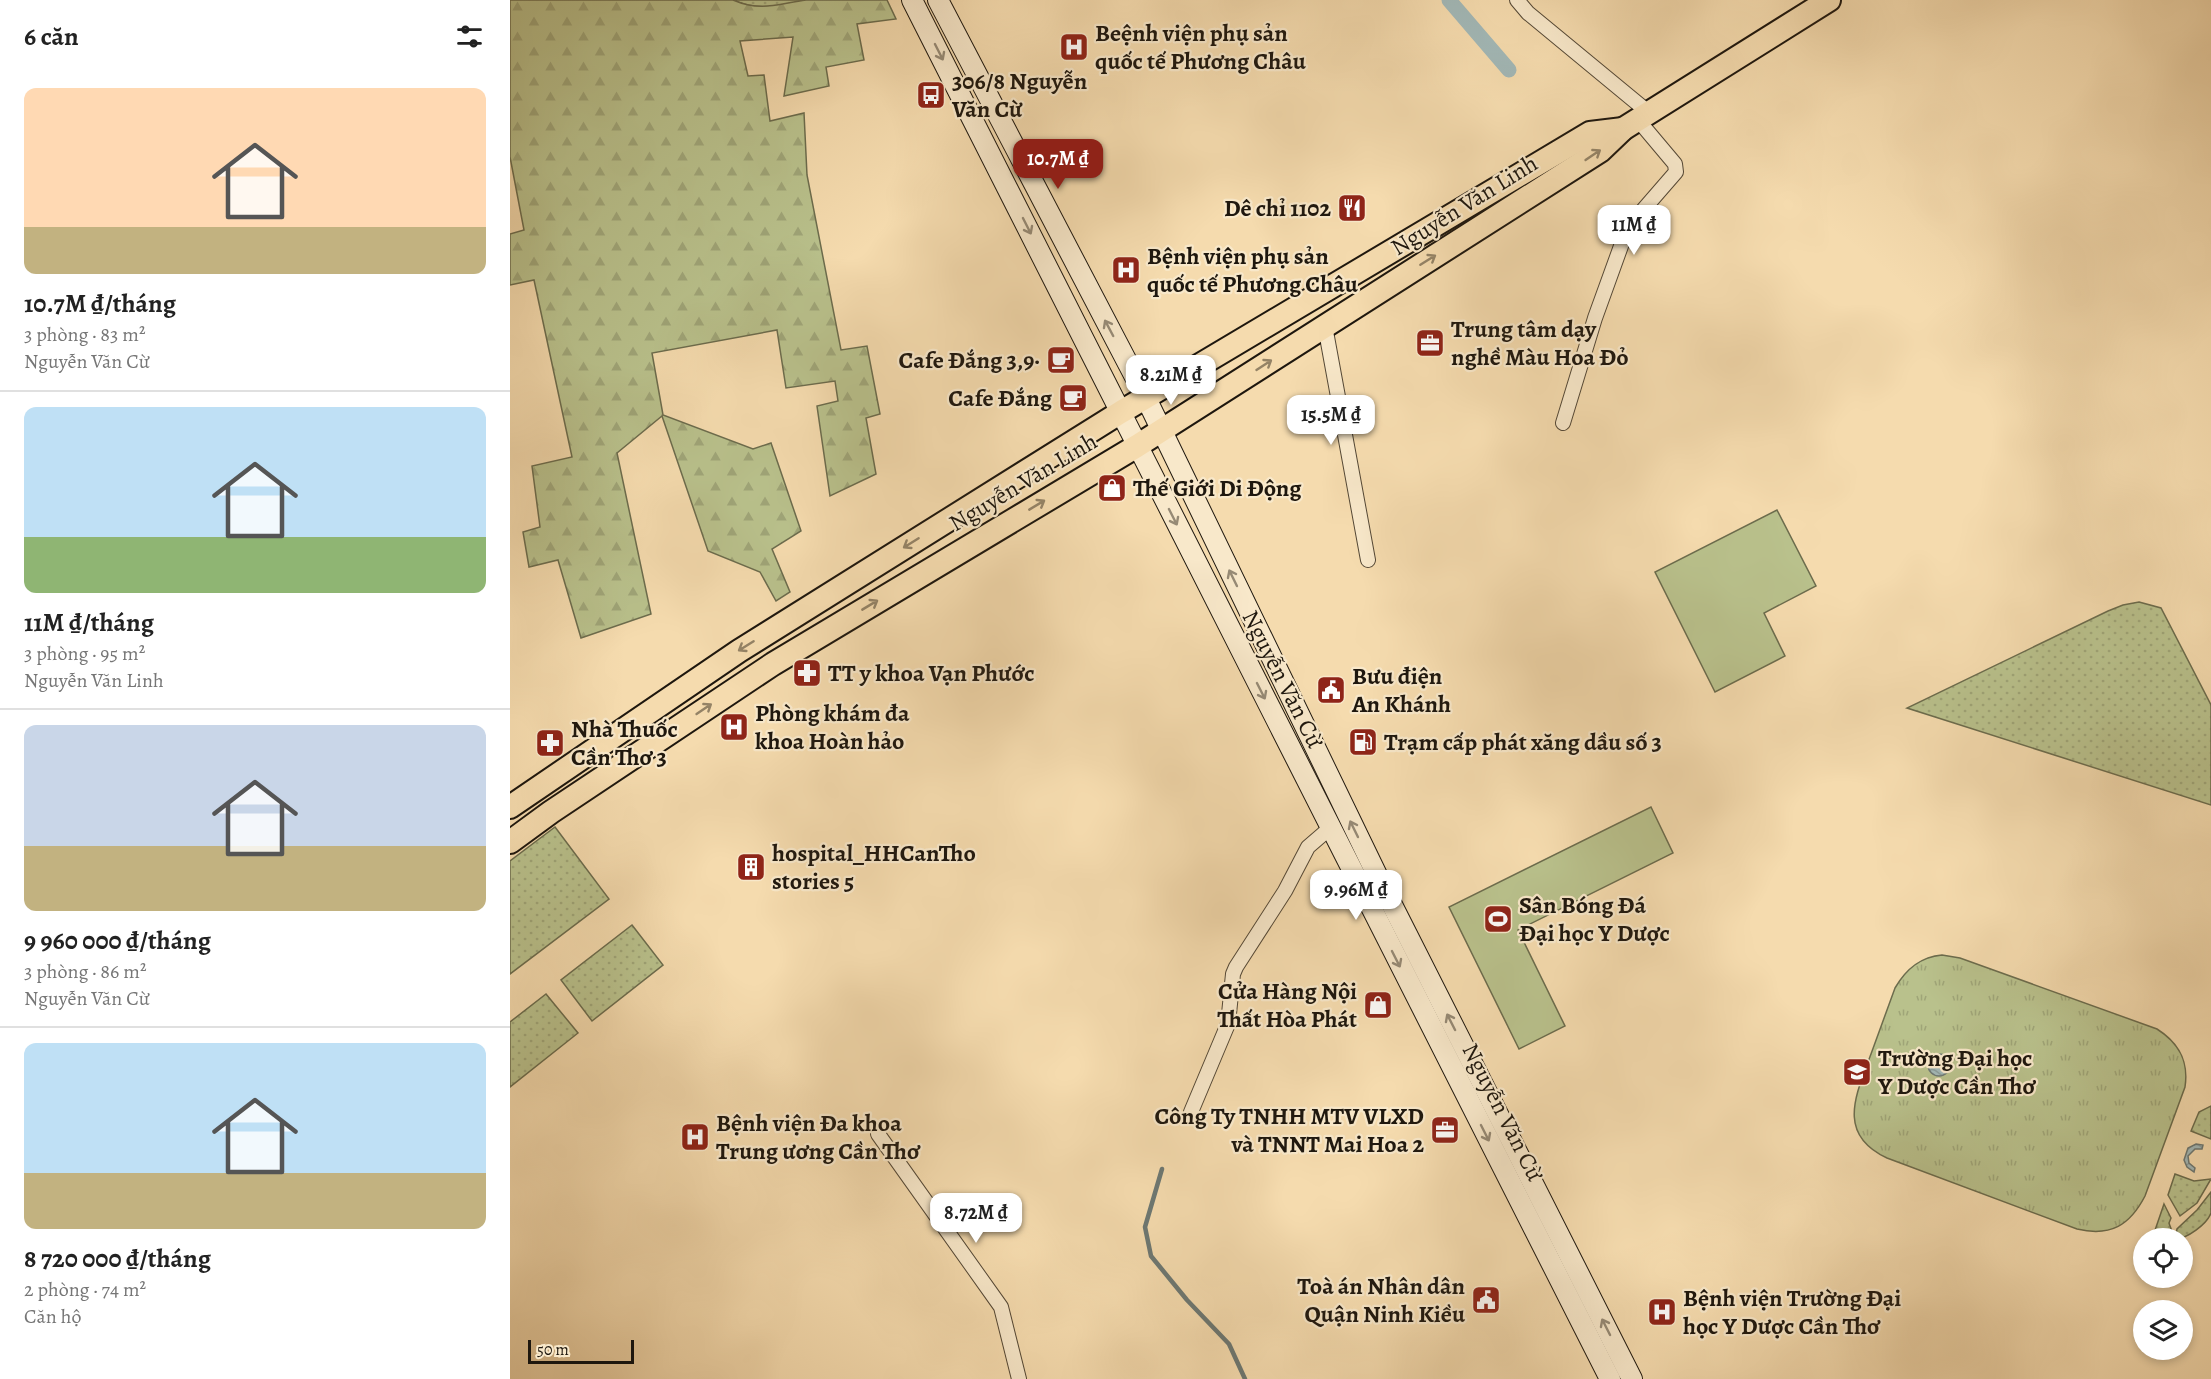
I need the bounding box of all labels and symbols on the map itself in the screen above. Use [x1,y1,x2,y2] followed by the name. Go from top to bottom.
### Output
[1095,17,1307,77] place label: Beệnh viện phụ sản quốc tế Phương Châu
[1058,31,1090,63] hospital icon: Beệnh viện phụ sản quốc tế Phương Châu
[934,43,945,61] one-way arrow
[951,65,1088,125] place label: 306/8 Nguyễn Văn Cừ
[915,79,947,111] bus stop icon: 306/8 Nguyễn Văn Cừ
[1003,139,1113,190] pin: 10.7M ₫
[1385,147,1544,263] street label: Nguyễn Văn Linh
[1584,149,1601,162] one-way arrow
[1224,192,1331,224] place label: Dê chỉ 1102
[1336,192,1368,224] restaurant icon: Dê chỉ 1102
[1592,205,1676,256] pin: 11M ₫
[1021,217,1033,234] one-way arrow
[1147,240,1359,300] place label: Bệnh viện phụ sản quốc tế Phương Châu
[1110,254,1142,286] hospital icon: Bệnh viện phụ sản quốc tế Phương Châu
[1419,254,1436,266] one-way arrow
[1451,313,1628,373] place label: Trung tâm dạy nghề Màu Hoa Đỏ
[1103,319,1114,337] one-way arrow
[1414,327,1446,359] office icon: Trung tâm dạy nghề Màu Hoa Đỏ
[899,344,1040,376] place label: Cafe Đắng 3,9·
[1045,344,1077,376] cafe icon: Cafe Đắng 3,9·
[1116,355,1226,406] pin: 8.21M ₫
[1255,359,1272,371] one-way arrow
[948,382,1053,414] place label: Cafe Đắng
[1057,382,1089,414] cafe icon: Cafe Đắng
[1276,395,1386,446] pin: 15.5M ₫
[943,425,1103,539] street label: Nguyễn Văn Linh
[1096,472,1128,504] shop icon: Thế Giới Di Động
[1133,472,1302,504] place label: Thế Giới Di Động
[1028,498,1045,510] one-way arrow
[1168,508,1180,526] one-way arrow
[903,537,920,550] one-way arrow
[1226,569,1238,587] one-way arrow
[860,599,878,610] one-way arrow
[1235,605,1332,754] street label: Nguyễn Văn Cừ
[738,641,755,653] one-way arrow
[791,657,823,689] pharmacy icon: TT y khoa Vạn Phước
[828,657,1035,689] place label: TT y khoa Vạn Phước
[1351,660,1451,720] place label: Bưu điện An Khánh
[1315,674,1347,706] public building icon: Bưu điện An Khánh
[1256,682,1267,700] one-way arrow
[755,697,910,757] place label: Phòng khám đa khoa Hoàn hảo
[696,703,712,715] one-way arrow
[718,711,750,743] hospital icon: Phòng khám đa khoa Hoàn hảo
[571,713,678,773] place label: Nhà Thuốc Cần Thơ 3
[1347,726,1379,758] fuel station icon: Trạm cấp phát xăng dầu số 3
[1384,726,1662,758] place label: Trạm cấp phát xăng dầu số 3
[534,727,566,759] pharmacy icon: Nhà Thuốc Cần Thơ 3
[1348,820,1360,838] one-way arrow
[772,837,976,897] place label: hospital_HHCanTho stories 5
[735,851,767,883] building icon: hospital_HHCanTho stories 5
[1301,870,1411,921] pin: 9.96M ₫
[1519,889,1670,949] place label: Sân Bóng Đá Đại học Y Dược
[1482,903,1514,935] sports icon: Sân Bóng Đá Đại học Y Dược
[1391,949,1403,967] one-way arrow
[1217,975,1357,1035] place label: Cửa Hàng Nội Thất Hòa Phát
[1362,989,1394,1021] shop icon: Cửa Hàng Nội Thất Hòa Phát
[1445,1013,1456,1031] one-way arrow
[1455,1038,1552,1187] street label: Nguyễn Văn Cừ
[1877,1042,2036,1102] place label: Trường Đại học Y Dược Cần Thơ
[1841,1056,1873,1088] school or university icon: Trường Đại học Y Dược Cần Thơ
[1155,1100,1424,1160] place label: Công Ty TNHH MTV VLXD và TNNT Mai Hoa 2
[716,1107,921,1167] place label: Bệnh viện Đa khoa Trung ương Cần Thơ
[1429,1114,1461,1146] office icon: Công Ty TNHH MTV VLXD và TNNT Mai Hoa 2
[679,1121,711,1153] hospital icon: Bệnh viện Đa khoa Trung ương Cần Thơ
[1480,1123,1491,1141] one-way arrow
[921,1193,1031,1244] pin: 8.72M ₫
[1297,1270,1466,1330] place label: Toà án Nhân dân Quận Ninh Kiều
[1683,1282,1901,1342] place label: Bệnh viện Trường Đại học Y Dược Cần Thơ
[1470,1284,1502,1316] public building icon: Toà án Nhân dân Quận Ninh Kiều
[1646,1296,1678,1328] hospital icon: Bệnh viện Trường Đại học Y Dược Cần Thơ
[1599,1318,1611,1336] one-way arrow
[528,1337,634,1364] scale bar

